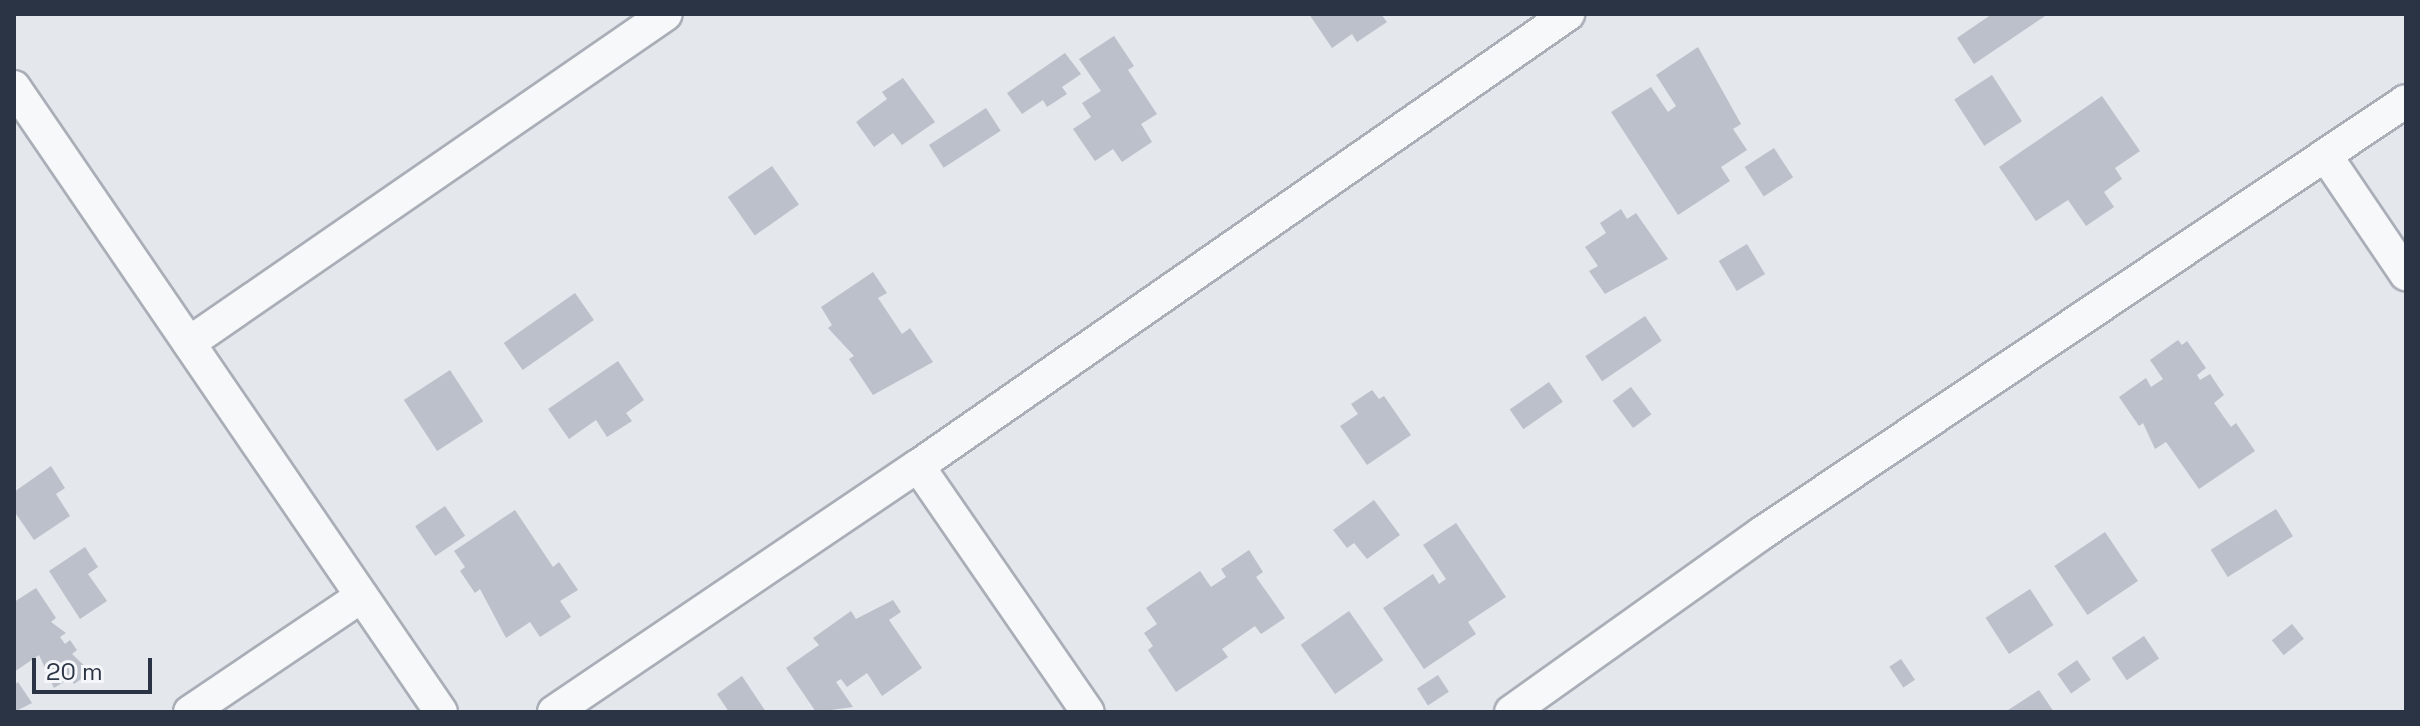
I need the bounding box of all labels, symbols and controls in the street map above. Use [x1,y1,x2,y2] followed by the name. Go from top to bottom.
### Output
[36,642,156,692] scale bar
[46,656,103,687] text: 20 m

